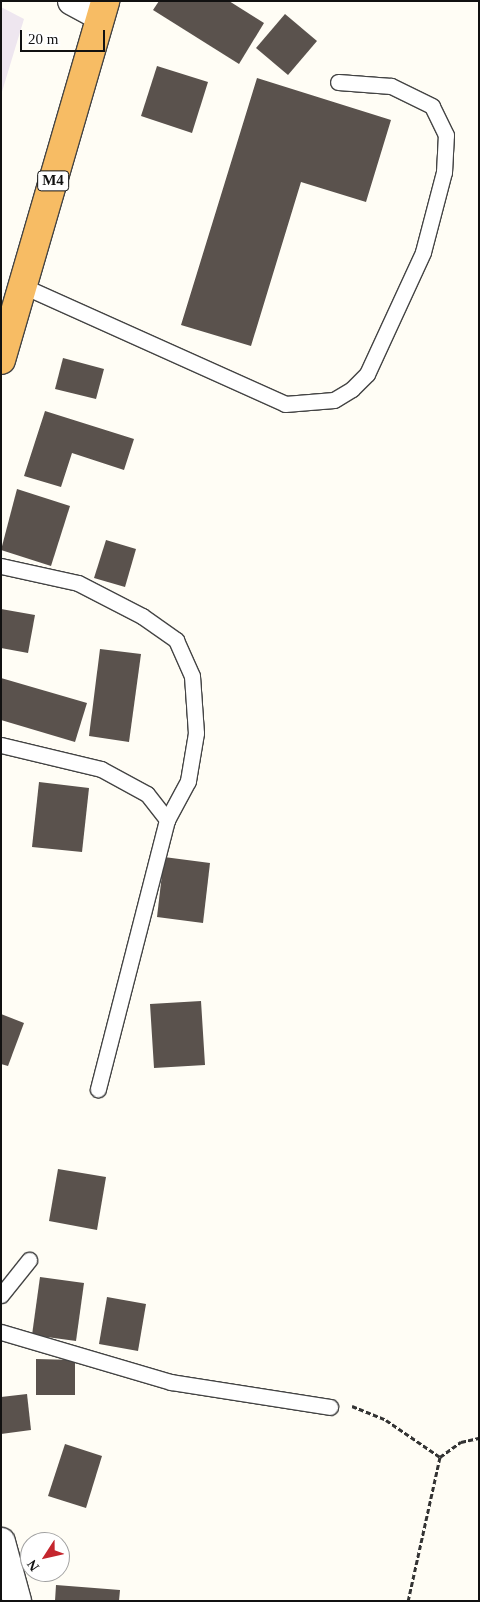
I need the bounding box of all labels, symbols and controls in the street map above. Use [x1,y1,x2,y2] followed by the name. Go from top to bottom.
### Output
[22,20,108,52] scale bar
[28,31,58,47] text: 20 m
[37,168,69,194] road number: M4
[20,1532,70,1582] north arrow
[24,1557,42,1574] text: N

